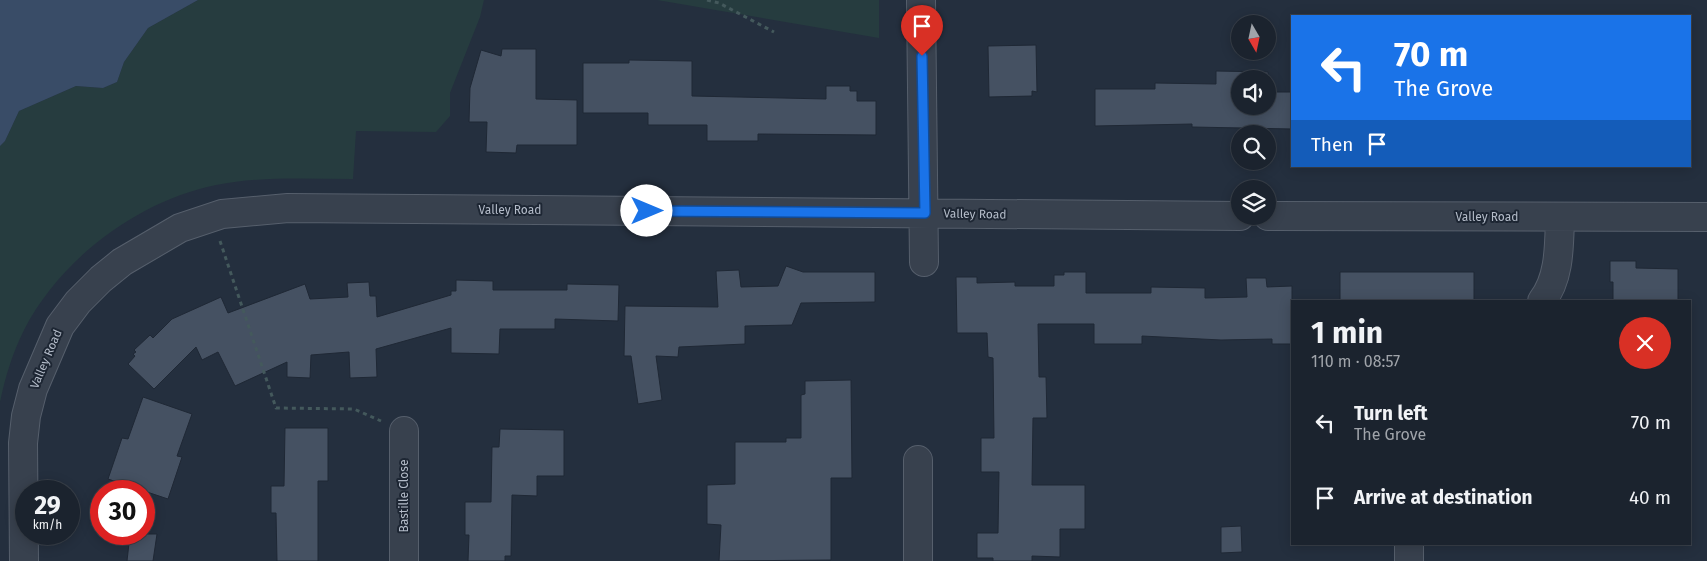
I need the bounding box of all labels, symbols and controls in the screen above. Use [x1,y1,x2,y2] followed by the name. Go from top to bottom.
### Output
[901,5,943,56] pin
[908,12,936,40] icon: arrive
[1231,15,1276,60] north arrow
[1231,15,1276,225] map controls
[1394,33,1468,75] text: 70 m
[1311,35,1376,100] icon: left
[1231,70,1276,115] button: sound
[1394,75,1493,102] text: The Grove
[1231,125,1276,170] button: search
[1363,130,1391,158] icon: arrive
[1311,133,1353,156] text: Then
[1231,180,1276,225] button: layers
[620,184,672,236] position arrow
[479,203,541,217] street label: Valley Road
[943,206,1007,222] street label: Valley Road
[1456,210,1518,224] street label: Valley Road
[1311,315,1383,351] text: 1 min
[1619,317,1671,369] button: close
[27,327,65,391] street label: Valley Road
[1311,352,1400,371] text: 110 m · 08:57
[1354,402,1428,425] text: Turn left
[1311,409,1339,437] icon: left
[1631,411,1671,434] text: 70 m
[1354,425,1426,444] text: The Grove
[397,460,411,532] street label: Bastille Close
[90,480,155,545] speed limit sign: 30
[1311,484,1339,512] icon: arrive
[1354,486,1533,509] text: Arrive at destination
[1629,486,1671,509] text: 40 m
[34,491,61,521] text: 29
[33,518,62,532] text: km/h

